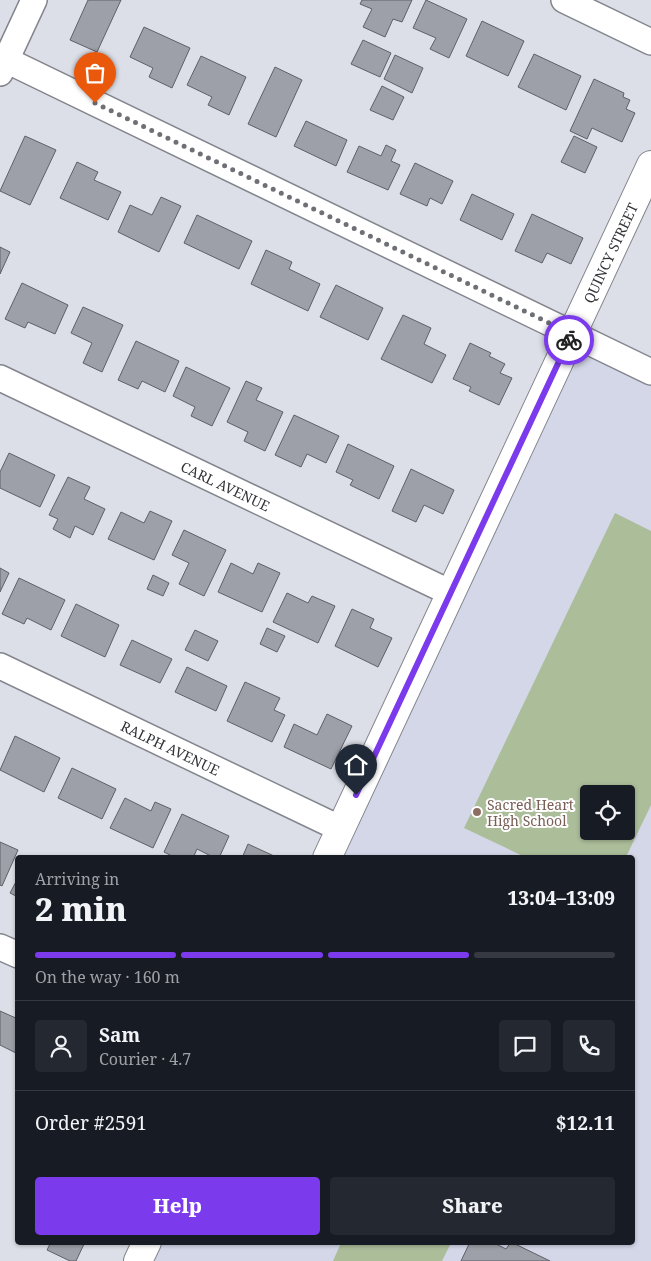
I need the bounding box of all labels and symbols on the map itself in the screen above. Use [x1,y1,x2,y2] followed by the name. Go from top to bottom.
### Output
[74,52,116,103] pin
[578,199,642,306] street label: QUINCY STREET
[544,315,594,365] courier
[178,456,274,515] street label: CARL AVENUE
[118,716,223,779] street label: RALPH AVENUE
[335,744,377,795] pin
[487,795,574,830] place label: Sacred Heart High School
[471,806,483,818] marker: Sacred Heart High School

